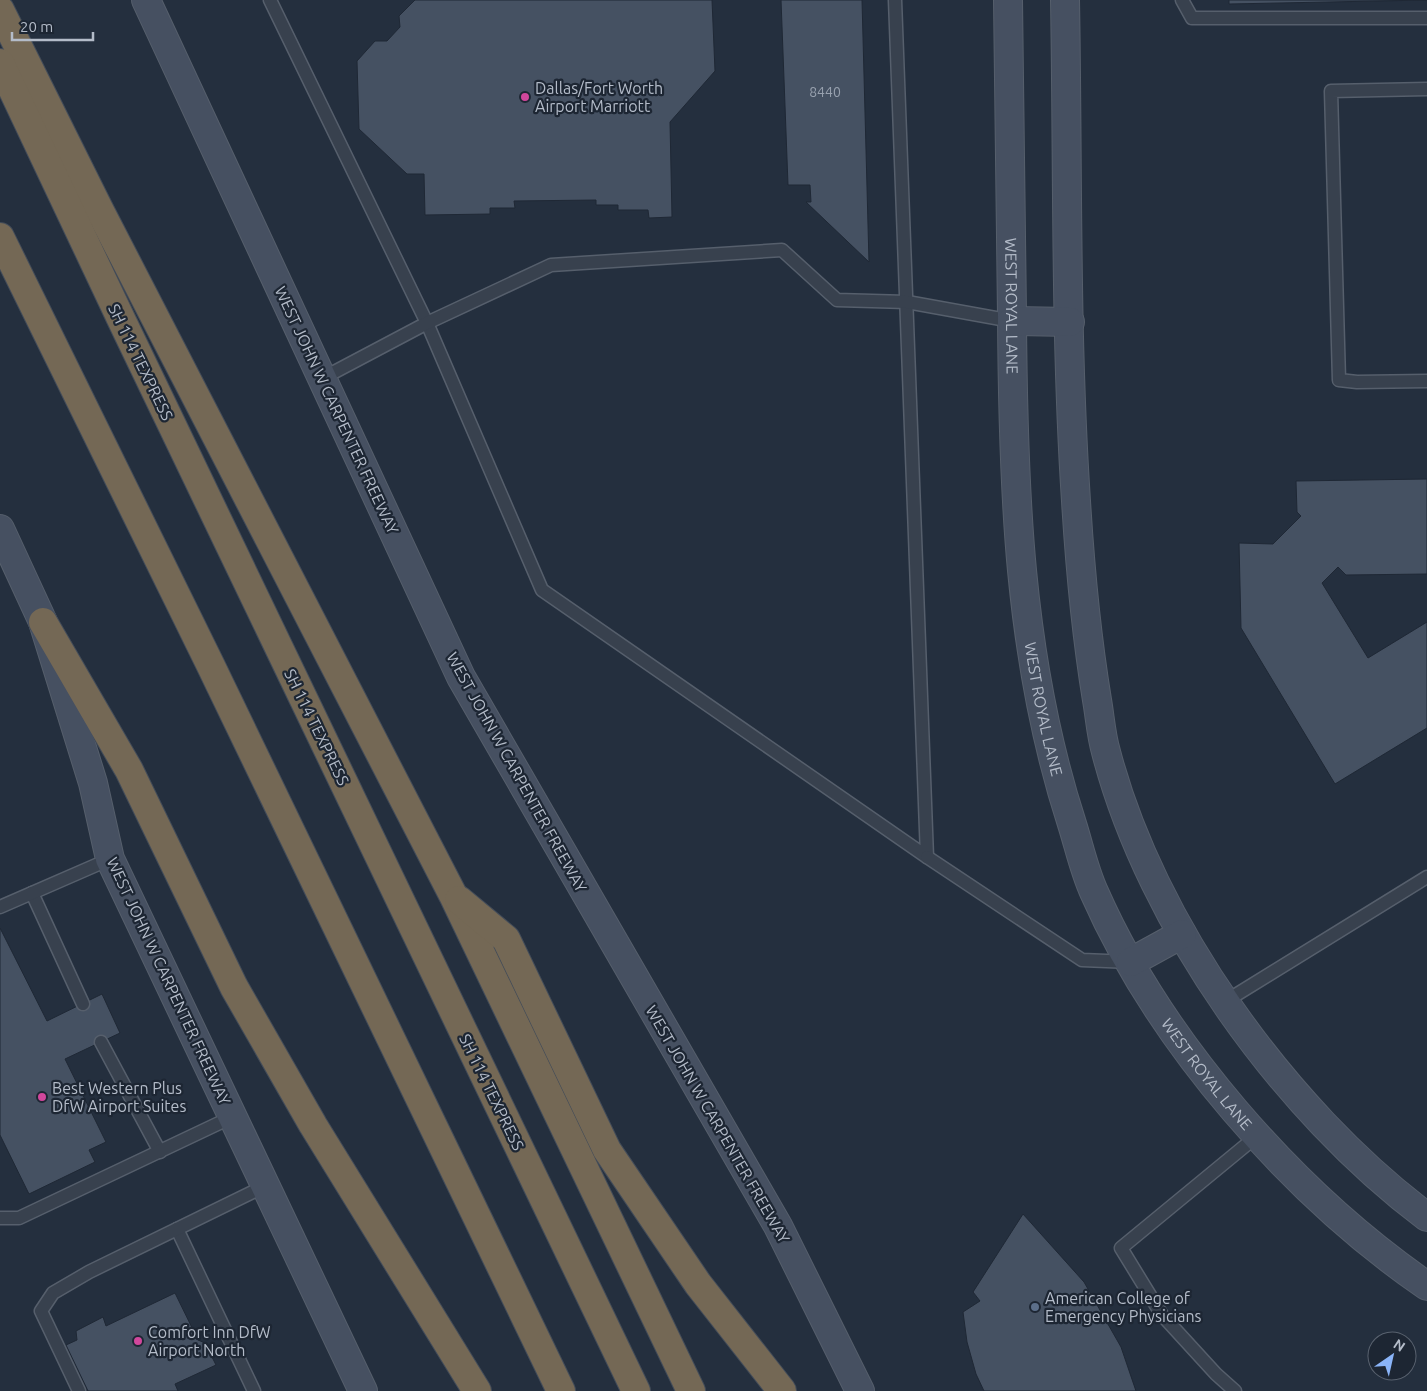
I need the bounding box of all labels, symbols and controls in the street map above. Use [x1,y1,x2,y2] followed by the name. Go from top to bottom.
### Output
[12,10,94,42] scale bar
[20,18,53,35] text: 20 m
[535,79,663,115] place label: Dallas/Fort Worth Airport Marriott
[809,84,841,100] house number: 8440
[519,91,531,103] marker: Dallas/Fort Worth Airport Marriott
[1002,238,1022,374] street label: WEST ROYAL LANE
[272,283,403,537] street label: WEST JOHN W CARPENTER FREEWAY
[105,301,177,423] street label: SH 114 TEXPRESS
[1022,641,1066,778] street label: WEST ROYAL LANE
[443,649,591,896] street label: WEST JOHN W CARPENTER FREEWAY
[281,666,353,788] street label: SH 114 TEXPRESS
[104,854,235,1108] street label: WEST JOHN W CARPENTER FREEWAY
[642,1002,794,1247] street label: WEST JOHN W CARPENTER FREEWAY
[1158,1015,1256,1133] street label: WEST ROYAL LANE
[456,1031,528,1153] street label: SH 114 TEXPRESS
[52,1079,186,1115] place label: Best Western Plus DfW Airport Suites
[36,1091,48,1103] marker: Best Western Plus DfW Airport Suites
[1045,1289,1202,1325] place label: American College of Emergency Physicians
[1029,1301,1041,1313] marker: American College of Emergency Physicians
[148,1323,271,1359] place label: Comfort Inn DfW Airport North
[1367,1331,1417,1381] north arrow
[132,1335,144,1347] marker: Comfort Inn DfW Airport North
[1390,1336,1408,1355] text: N

